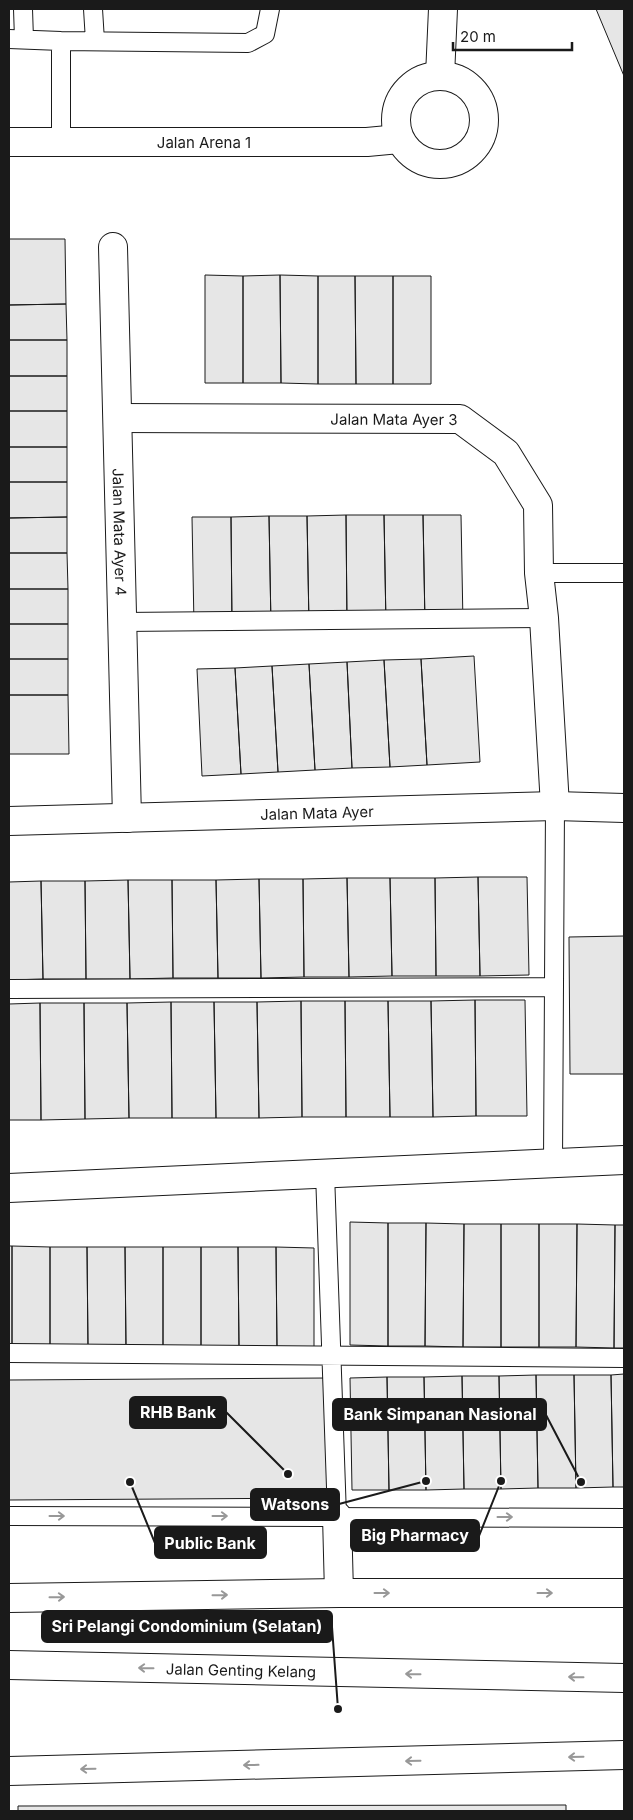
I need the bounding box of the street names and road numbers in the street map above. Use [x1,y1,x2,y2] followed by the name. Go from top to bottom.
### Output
[157,133,251,152] street label: Jalan Arena 1
[330,409,458,428] street label: Jalan Mata Ayer 3
[109,468,131,596] street label: Jalan Mata Ayer 4
[260,801,374,824] street label: Jalan Mata Ayer
[166,1659,316,1681] street label: Jalan Genting Kelang

